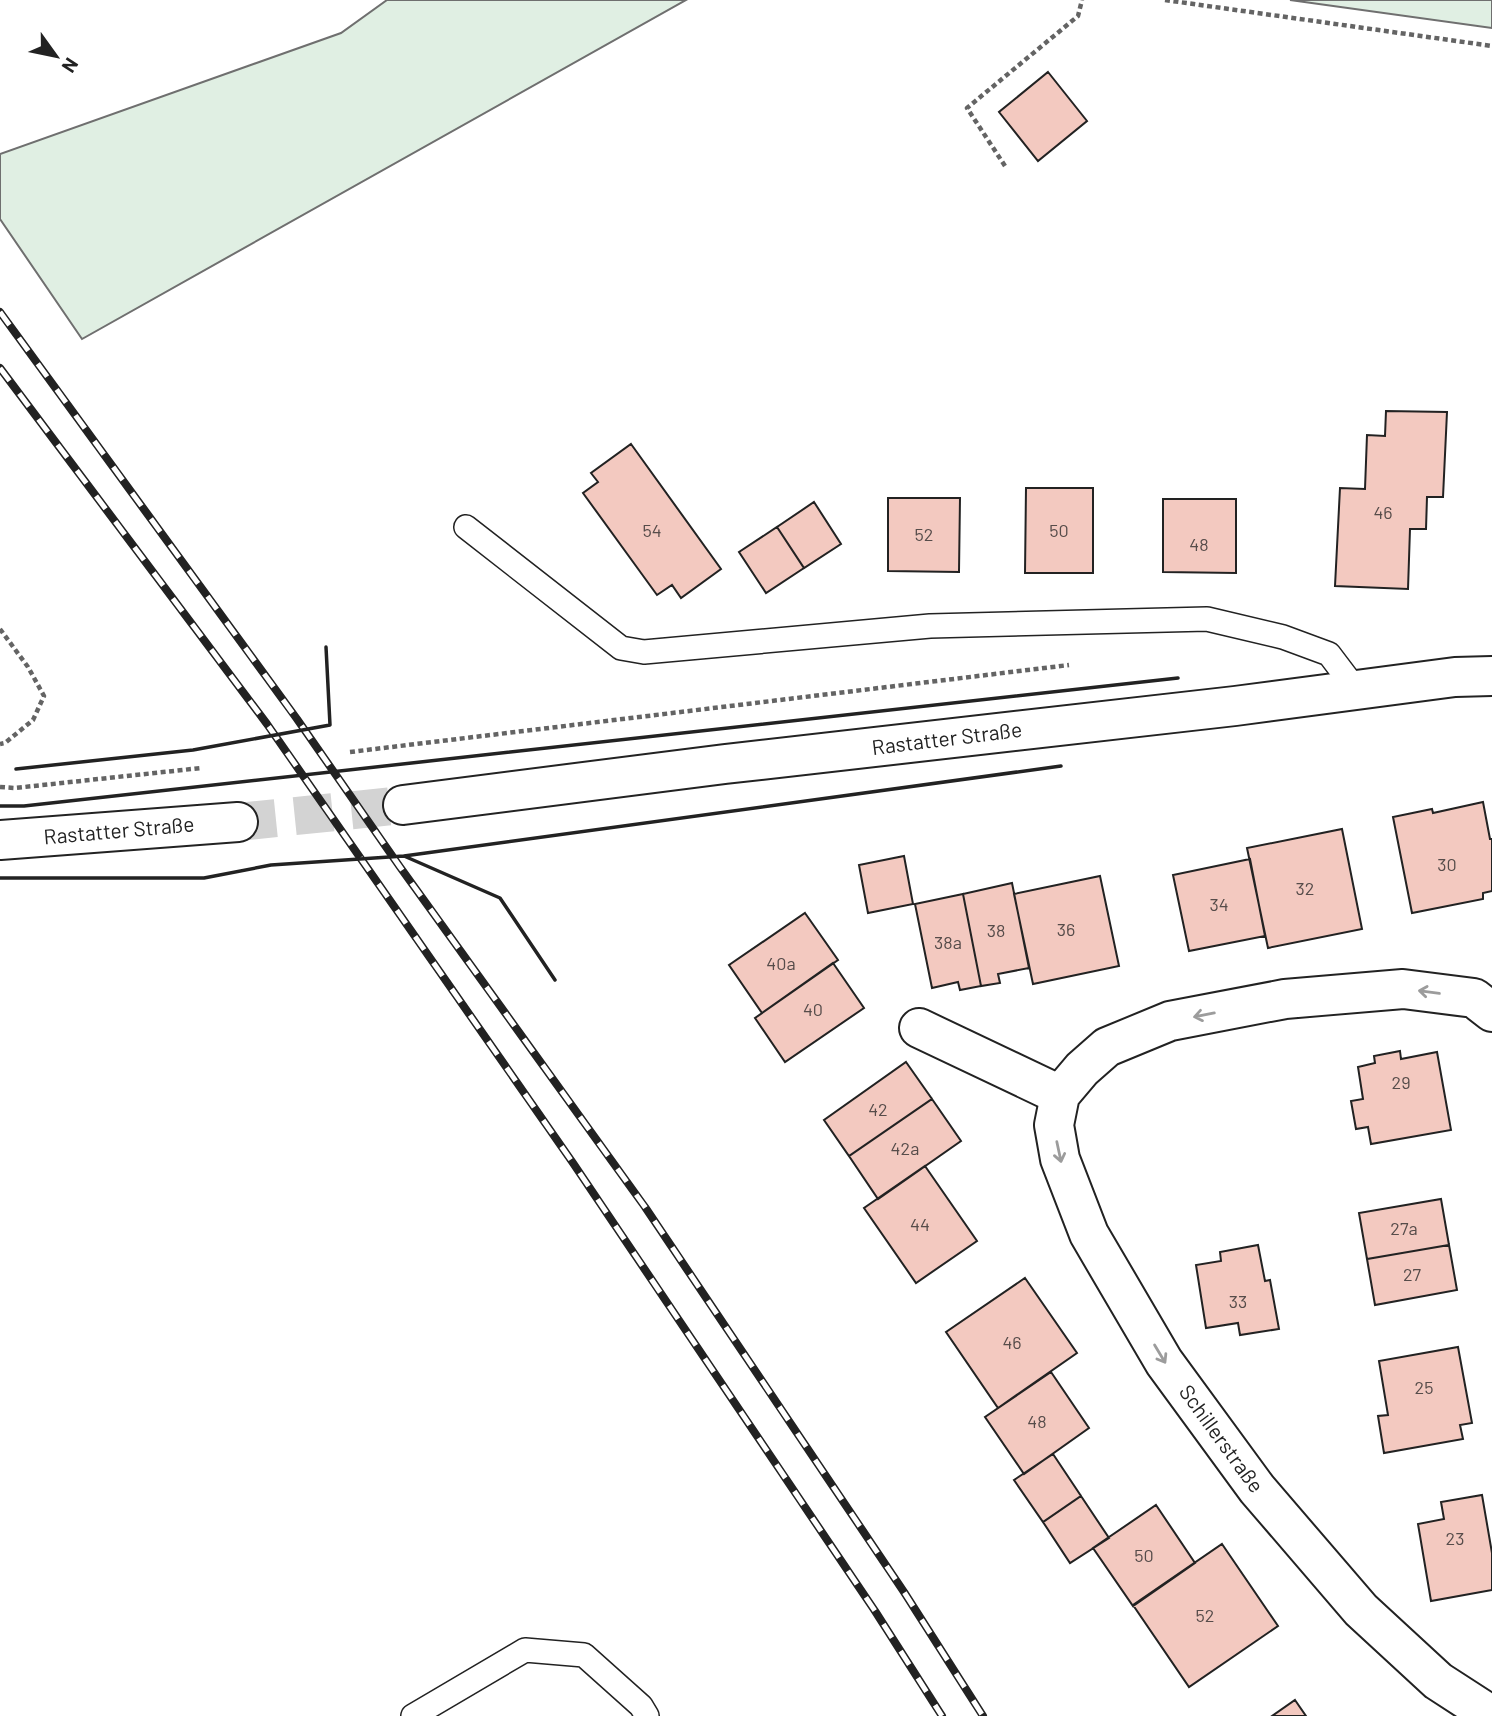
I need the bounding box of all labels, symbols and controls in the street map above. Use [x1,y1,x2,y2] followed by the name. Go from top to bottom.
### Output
[21,21,91,91] north arrow
[58,54,84,77] text: N
[1373,501,1393,523] house number: 46
[642,519,662,541] house number: 54
[1049,519,1069,541] house number: 50
[915,523,933,545] house number: 52
[1189,533,1209,555] house number: 48
[870,716,1023,759] street label: Rastatter Straße
[43,810,195,849] street label: Rastatter Straße
[1437,853,1457,875] house number: 30
[1296,877,1314,899] house number: 32
[1209,893,1229,915] house number: 34
[1057,918,1075,940] house number: 36
[987,919,1005,941] house number: 38
[934,931,962,953] house number: 38a
[766,952,796,974] house number: 40a
[1418,986,1441,999] one-way arrow
[803,998,823,1020] house number: 40
[1193,1008,1216,1022] one-way arrow
[1391,1071,1411,1093] house number: 29
[868,1098,888,1120] house number: 42
[891,1137,919,1159] house number: 42a
[1053,1140,1066,1163] one-way arrow
[910,1213,930,1235] house number: 44
[1390,1217,1418,1239] house number: 27a
[1403,1263,1422,1285] house number: 27
[1229,1290,1247,1312] house number: 33
[1002,1331,1022,1353] house number: 46
[1153,1344,1167,1364] one-way arrow
[1415,1376,1433,1398] house number: 25
[1175,1379,1270,1497] street label: Schillerstraße
[1027,1410,1047,1432] house number: 48
[1446,1527,1464,1549] house number: 23
[1134,1544,1154,1566] house number: 50
[1196,1604,1214,1626] house number: 52

